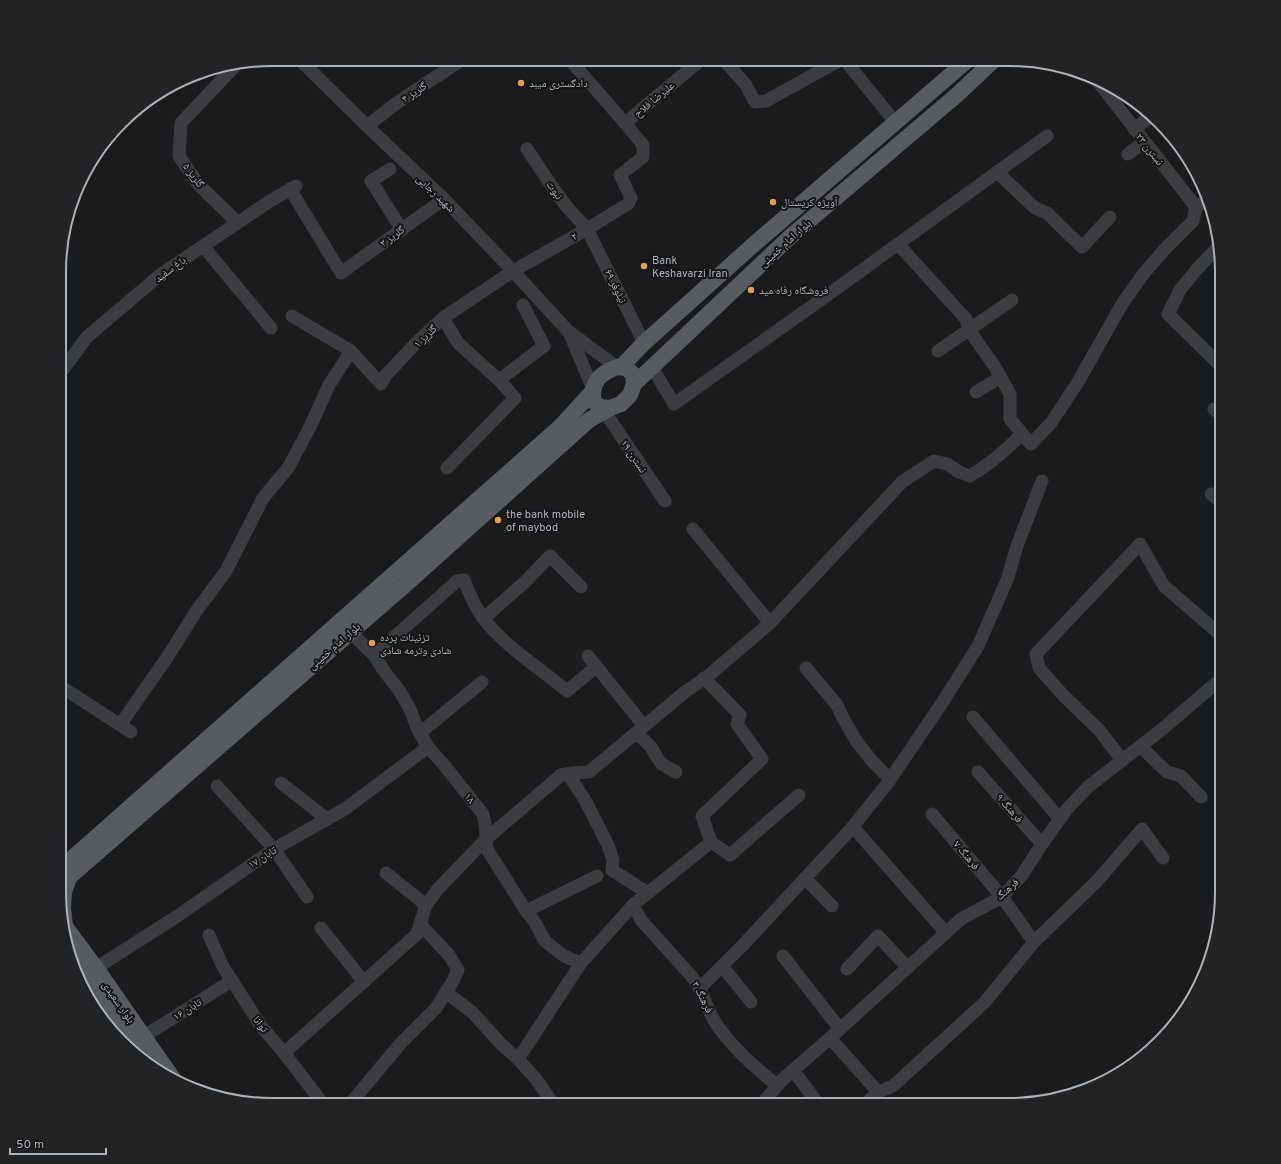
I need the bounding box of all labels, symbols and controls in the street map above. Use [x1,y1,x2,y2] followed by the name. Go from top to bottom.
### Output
[529,77,588,91] place label: دادگستری میبد
[516,78,526,88] marker: دادگستری میبد
[631,78,678,121] street label: علیرضا فلاح
[399,79,430,106] street label: گلریز ۴
[1132,130,1166,169] street label: نسترن ۲۳
[179,160,207,191] street label: گلریز ۵
[413,172,458,216] street label: شهید رجایی
[543,178,566,203] street label: نبوت
[781,196,838,210] place label: آویژه کریستال
[768,197,778,207] marker: آویژه کریستال
[757,217,814,271] street label: بلوار امام خمینی
[377,223,408,251] street label: گلریز ۳
[569,230,580,244] street label: ۲
[152,254,189,286] street label: باغ سفید
[652,254,728,281] place label: Bank Keshavarzi Iran
[639,261,649,271] marker: Bank Keshavarzi Iran
[601,267,629,306] street label: نیلوفر ۶۹
[759,284,829,298] place label: فروشگاه رفاه مید
[746,285,756,295] marker: فروشگاه رفاه مید
[411,322,441,351] street label: گلریز ۱
[617,437,650,476] street label: نسترن ۱۹
[506,508,585,535] place label: the bank mobile of maybod
[493,515,503,525] marker: the bank mobile of maybod
[306,620,364,673] street label: بلوار امام خمینی
[380,631,451,658] place label: تزئینات پرده شادی وترمه شادی
[367,638,377,648] marker: تزئینات پرده شادی وترمه شادی
[461,790,478,807] street label: ۱۸
[993,791,1026,826] street label: فرهنگ ۹
[950,838,983,873] street label: فرهنگ ۷
[246,843,280,872] street label: تابان ۱۷
[993,875,1022,904] street label: فرهنگ
[99,979,138,1026] street label: بلوار سعیدی
[688,979,716,1016] street label: فرهنگ ۳
[171,995,205,1024] street label: تابان ۱۶
[249,1013,271,1036] street label: توانا
[10,1130,106,1156] scale bar
[16,1137,44,1153] text: 50 m

